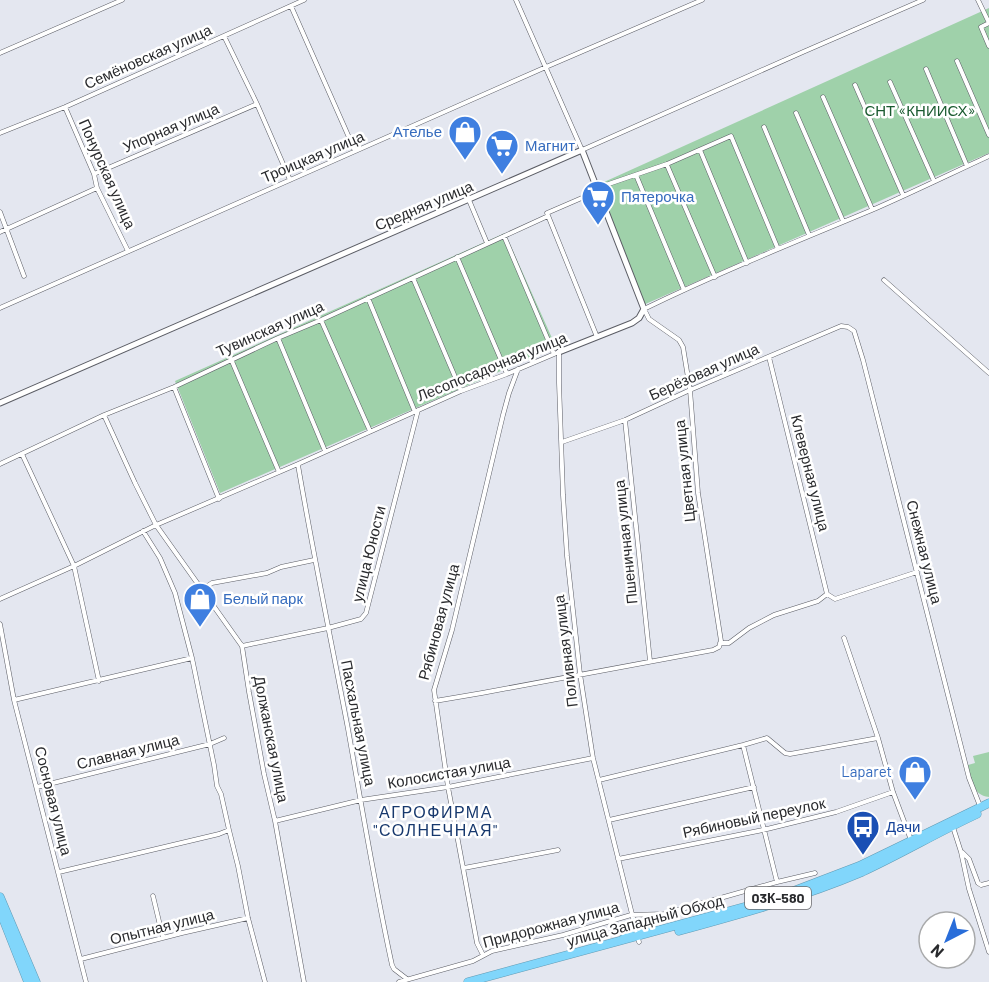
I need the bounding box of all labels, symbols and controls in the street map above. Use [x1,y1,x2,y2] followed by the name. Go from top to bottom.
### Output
[81,20,215,92] street label: Семёновская улица
[120,98,222,155] street label: Упорная улица
[864,101,976,119] park label: СНТ «КНИИСХ»
[447,114,483,161] shop icon: Ателье
[76,116,140,232] street label: Понурская улица
[393,122,442,140] place label: Ателье
[259,126,367,186] street label: Троицкая улица
[484,128,520,175] supermarket icon: Магнит
[525,136,575,154] place label: Магнит
[372,176,476,234] street label: Средняя улица
[580,179,616,226] supermarket icon: Пятерочка
[621,187,695,205] place label: Пятерочка
[213,296,327,360] street label: Тувинская улица
[414,328,570,404] street label: Лесопосадочная улица
[646,339,762,403] street label: Берёзовая улица
[788,413,834,533] street label: Клеверная улица
[670,419,698,523] street label: Цветная улица
[609,479,640,605] street label: Пшеничная улица
[903,498,947,606] street label: Снежная улица
[347,504,389,604] street label: улица Юности
[414,561,462,682] street label: Рябиновая улица
[182,581,218,628] shop icon: Белый парк
[223,589,303,607] place label: Белый парк
[549,593,581,708] street label: Поливная улица
[338,658,380,788] street label: Пасхальная улица
[251,674,293,804] street label: Должанская улица
[75,729,181,772] street label: Славная улица
[32,744,76,858] street label: Сосновая улица
[386,752,512,792] street label: Колосистая улица
[897,754,933,801] shop icon: Laparet
[841,762,892,780] place label: Laparet
[681,793,827,841] street label: Рябиновый переулок
[373,802,499,839] district label: АГРОФИРМА "СОЛНЕЧНАЯ"
[845,809,881,856] bus stop icon: Дачи
[886,817,920,835] place label: Дачи
[745,887,811,909] road number: 03К-580
[565,890,725,950] street label: улица Западный Обход
[481,897,621,951] street label: Придорожная улица
[108,904,216,948] street label: Опытная улица
[917,910,977,970] north arrow
[926,941,947,962] text: N

